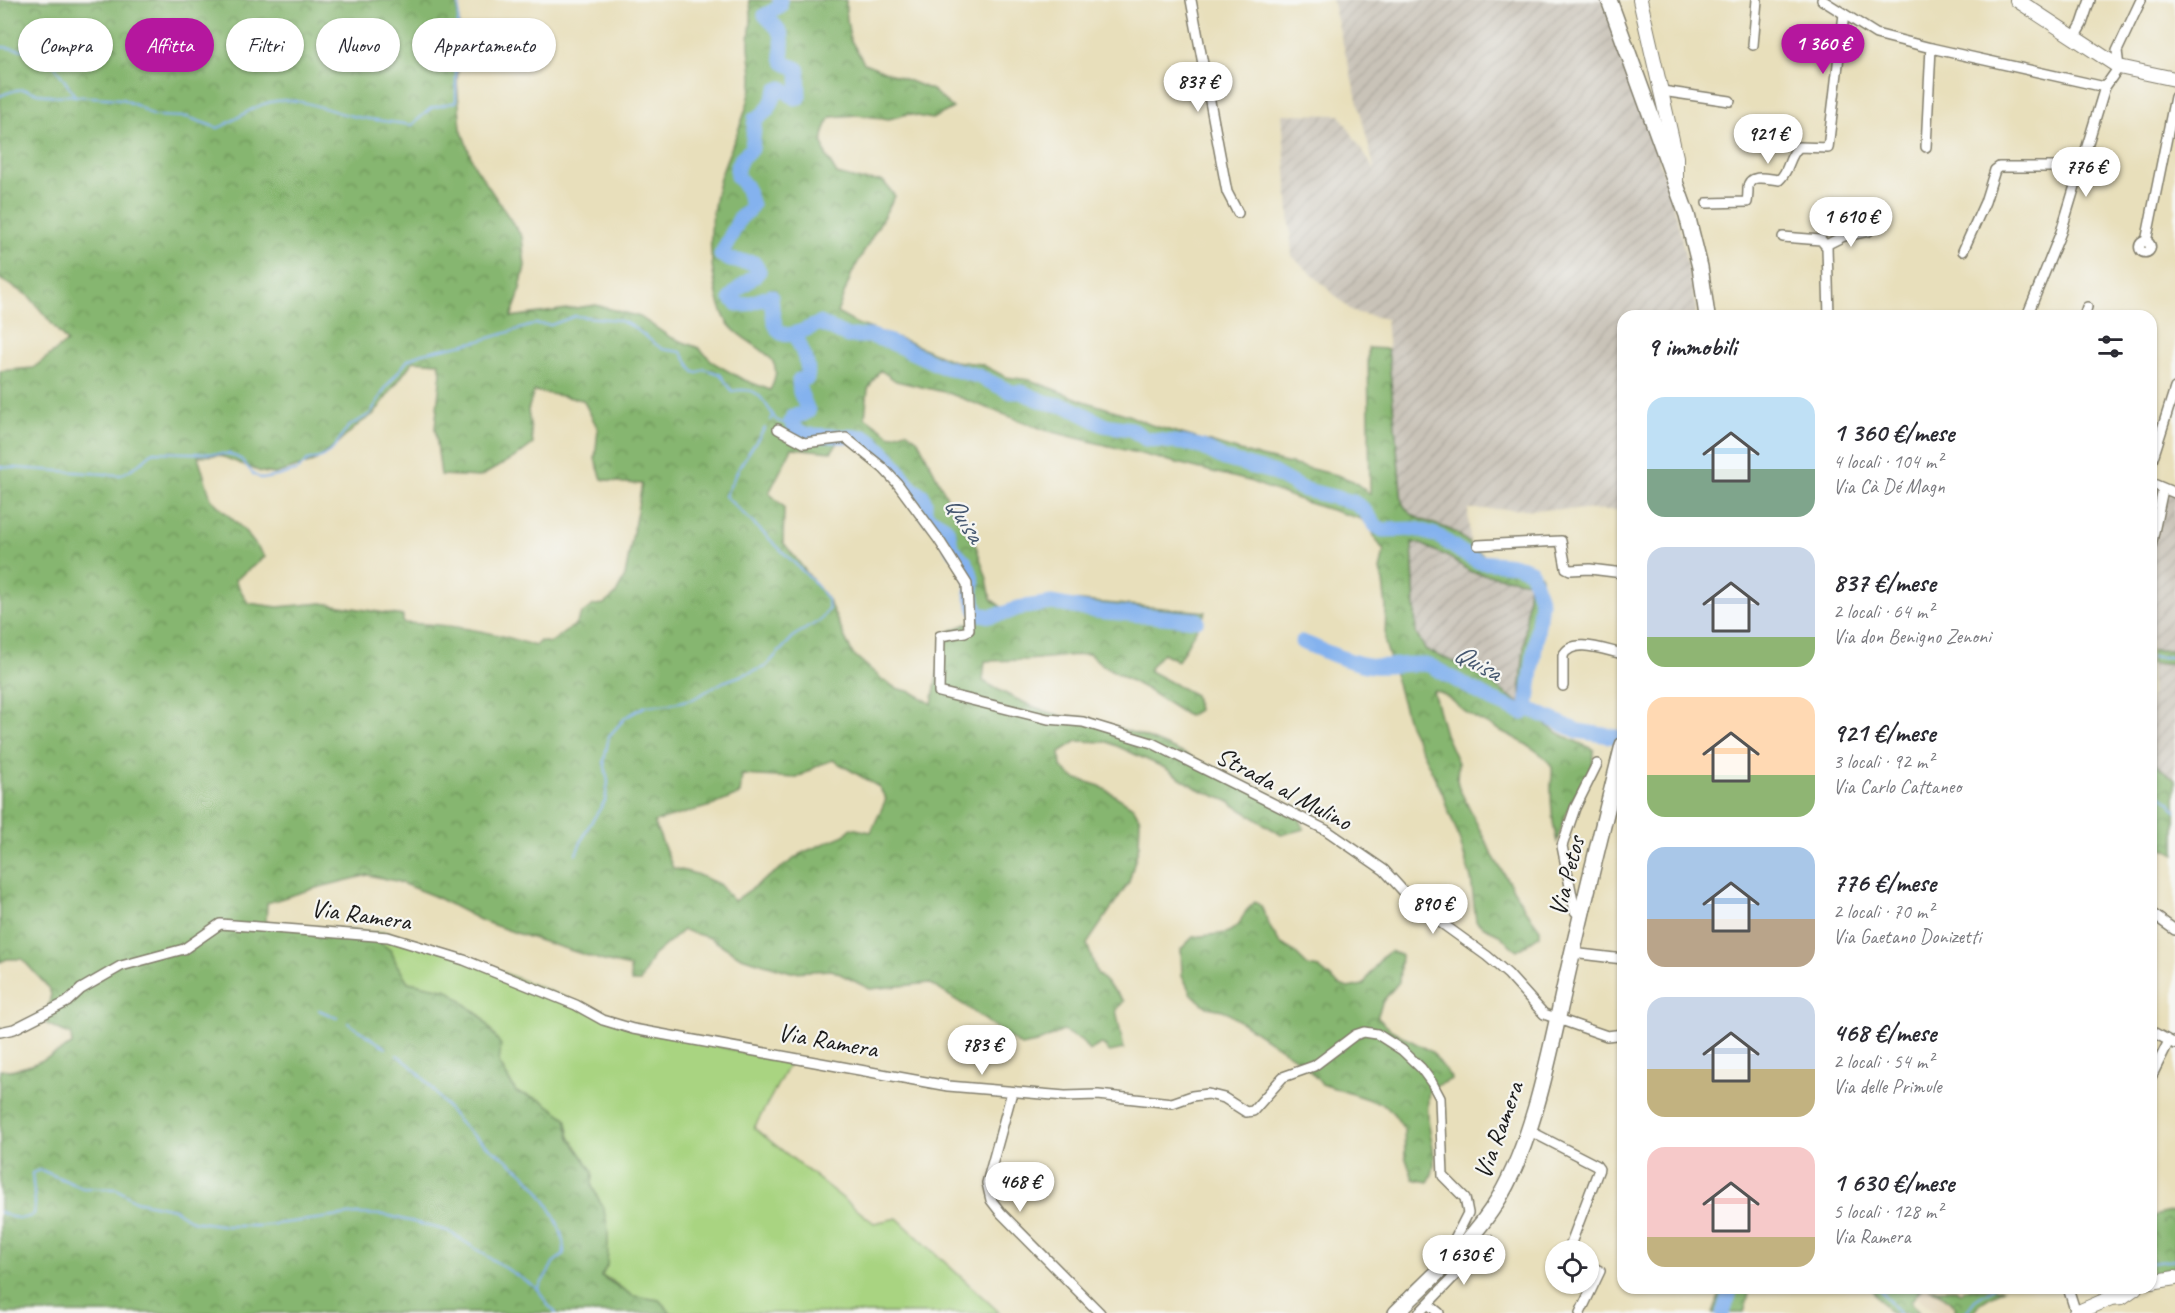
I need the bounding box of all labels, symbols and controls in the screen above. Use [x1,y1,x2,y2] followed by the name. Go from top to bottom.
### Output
[18,18,113,72] chip: Compra
[125,18,214,72] chip: Affitta
[226,18,304,72] chip: Filtri
[316,18,400,72] chip: Nuovo
[412,18,556,72] chip: Appartamento
[1768,24,1878,75] pin: 1 360 €
[1795,31,1851,56] text: 1 360 €
[1156,62,1240,113] pin: 837 €
[1178,69,1218,94] text: 837 €
[1726,114,1810,165] pin: 921 €
[1748,121,1788,146] text: 921 €
[2044,147,2128,198] pin: 776 €
[2065,154,2107,179] text: 776 €
[1796,197,1906,248] pin: 1 610 €
[1823,204,1879,229] text: 1 610 €
[1647,330,1736,363] text: 9 immobili
[2094,330,2127,363] icon: filters
[1833,416,1954,449] text: 1 360 €/mese
[1695,421,1767,493] icon: home
[1833,449,1942,474] text: 4 locali · 104 m²
[1833,474,1945,499] text: Via Cà Dé Magn
[937,489,994,551] water label: Quisa
[1833,566,1936,599] text: 837 €/mese
[1695,571,1767,643] icon: home
[1833,599,1933,624] text: 2 locali · 64 m²
[1833,624,1991,649] text: Via don Benigno Zenoni
[1448,635,1510,690] water label: Quisa
[1833,716,1936,749] text: 921 €/mese
[1695,721,1767,793] icon: home
[1210,739,1359,839] street label: Strada al Mulino
[1833,749,1933,774] text: 3 locali · 92 m²
[1833,774,1961,799] text: Via Carlo Cattaneo
[1541,831,1593,920] street label: Via Petos
[1833,866,1936,899] text: 776 €/mese
[1695,871,1767,943] icon: home
[1391,884,1475,935] pin: 890 €
[309,891,415,938] street label: Via Ramera
[1413,891,1453,916] text: 890 €
[1833,899,1933,924] text: 2 locali · 70 m²
[1833,924,1981,949] text: Via Gaetano Donizetti
[775,1015,882,1066] street label: Via Ramera
[1833,1016,1936,1049] text: 468 €/mese
[1695,1021,1767,1093] icon: home
[940,1025,1024,1076] pin: 783 €
[962,1032,1002,1057] text: 783 €
[1833,1049,1933,1074] text: 2 locali · 54 m²
[1833,1074,1942,1099] text: Via delle Primule
[1466,1076,1532,1183] street label: Via Ramera
[978,1162,1062,1213] pin: 468 €
[1833,1166,1954,1199] text: 1 630 €/mese
[999,1169,1041,1194] text: 468 €
[1695,1171,1767,1243] icon: home
[1833,1199,1942,1224] text: 5 locali · 128 m²
[1833,1224,1910,1249] text: Via Ramera
[1409,1235,1519,1286] pin: 1 630 €
[1545,1240,1599,1294] map controls
[1545,1240,1599,1294] button: locate
[1436,1242,1492,1267] text: 1 630 €

